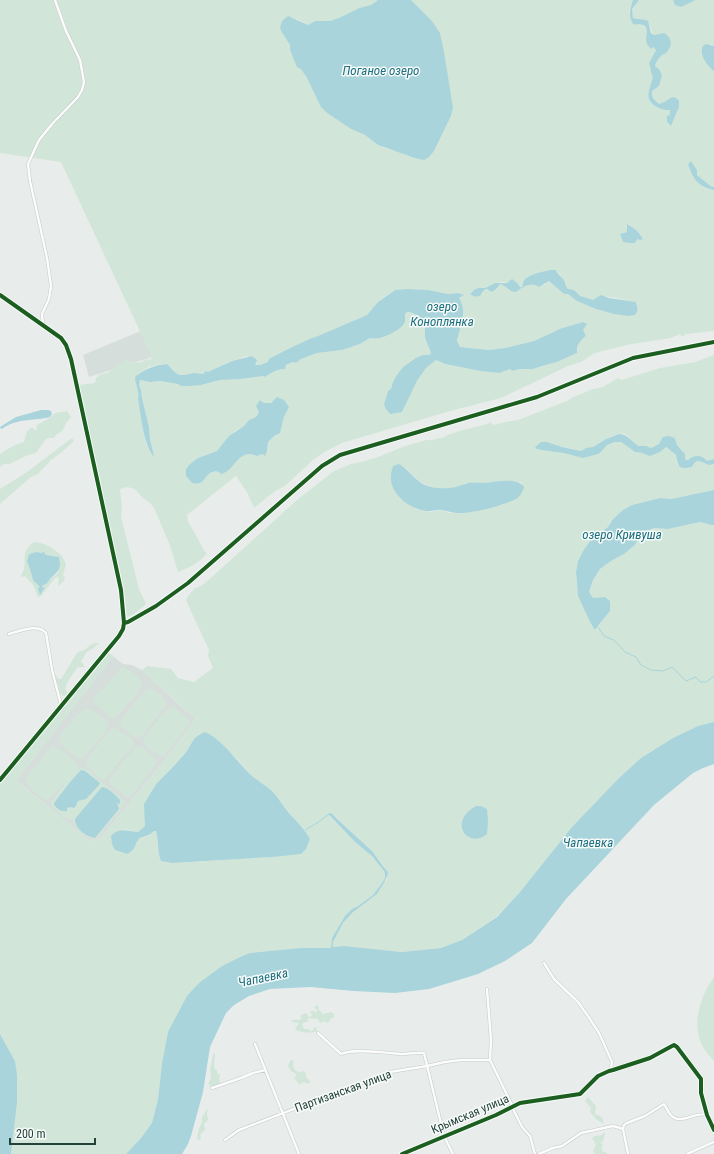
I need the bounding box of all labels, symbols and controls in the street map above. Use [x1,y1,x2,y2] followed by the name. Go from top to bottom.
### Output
[343,63,419,78] water label: Поганое озеро
[410,299,474,329] water label: озеро Коноплянка
[582,527,662,542] water label: озеро Кривуша
[563,835,613,850] water label: Чапаевка
[237,965,289,990] water label: Чапаевка
[293,1067,393,1115] street label: Партизанская улица
[429,1091,511,1137] street label: Крымская улица
[10,1120,95,1146] scale bar
[16,1127,46,1141] text: 200 m

